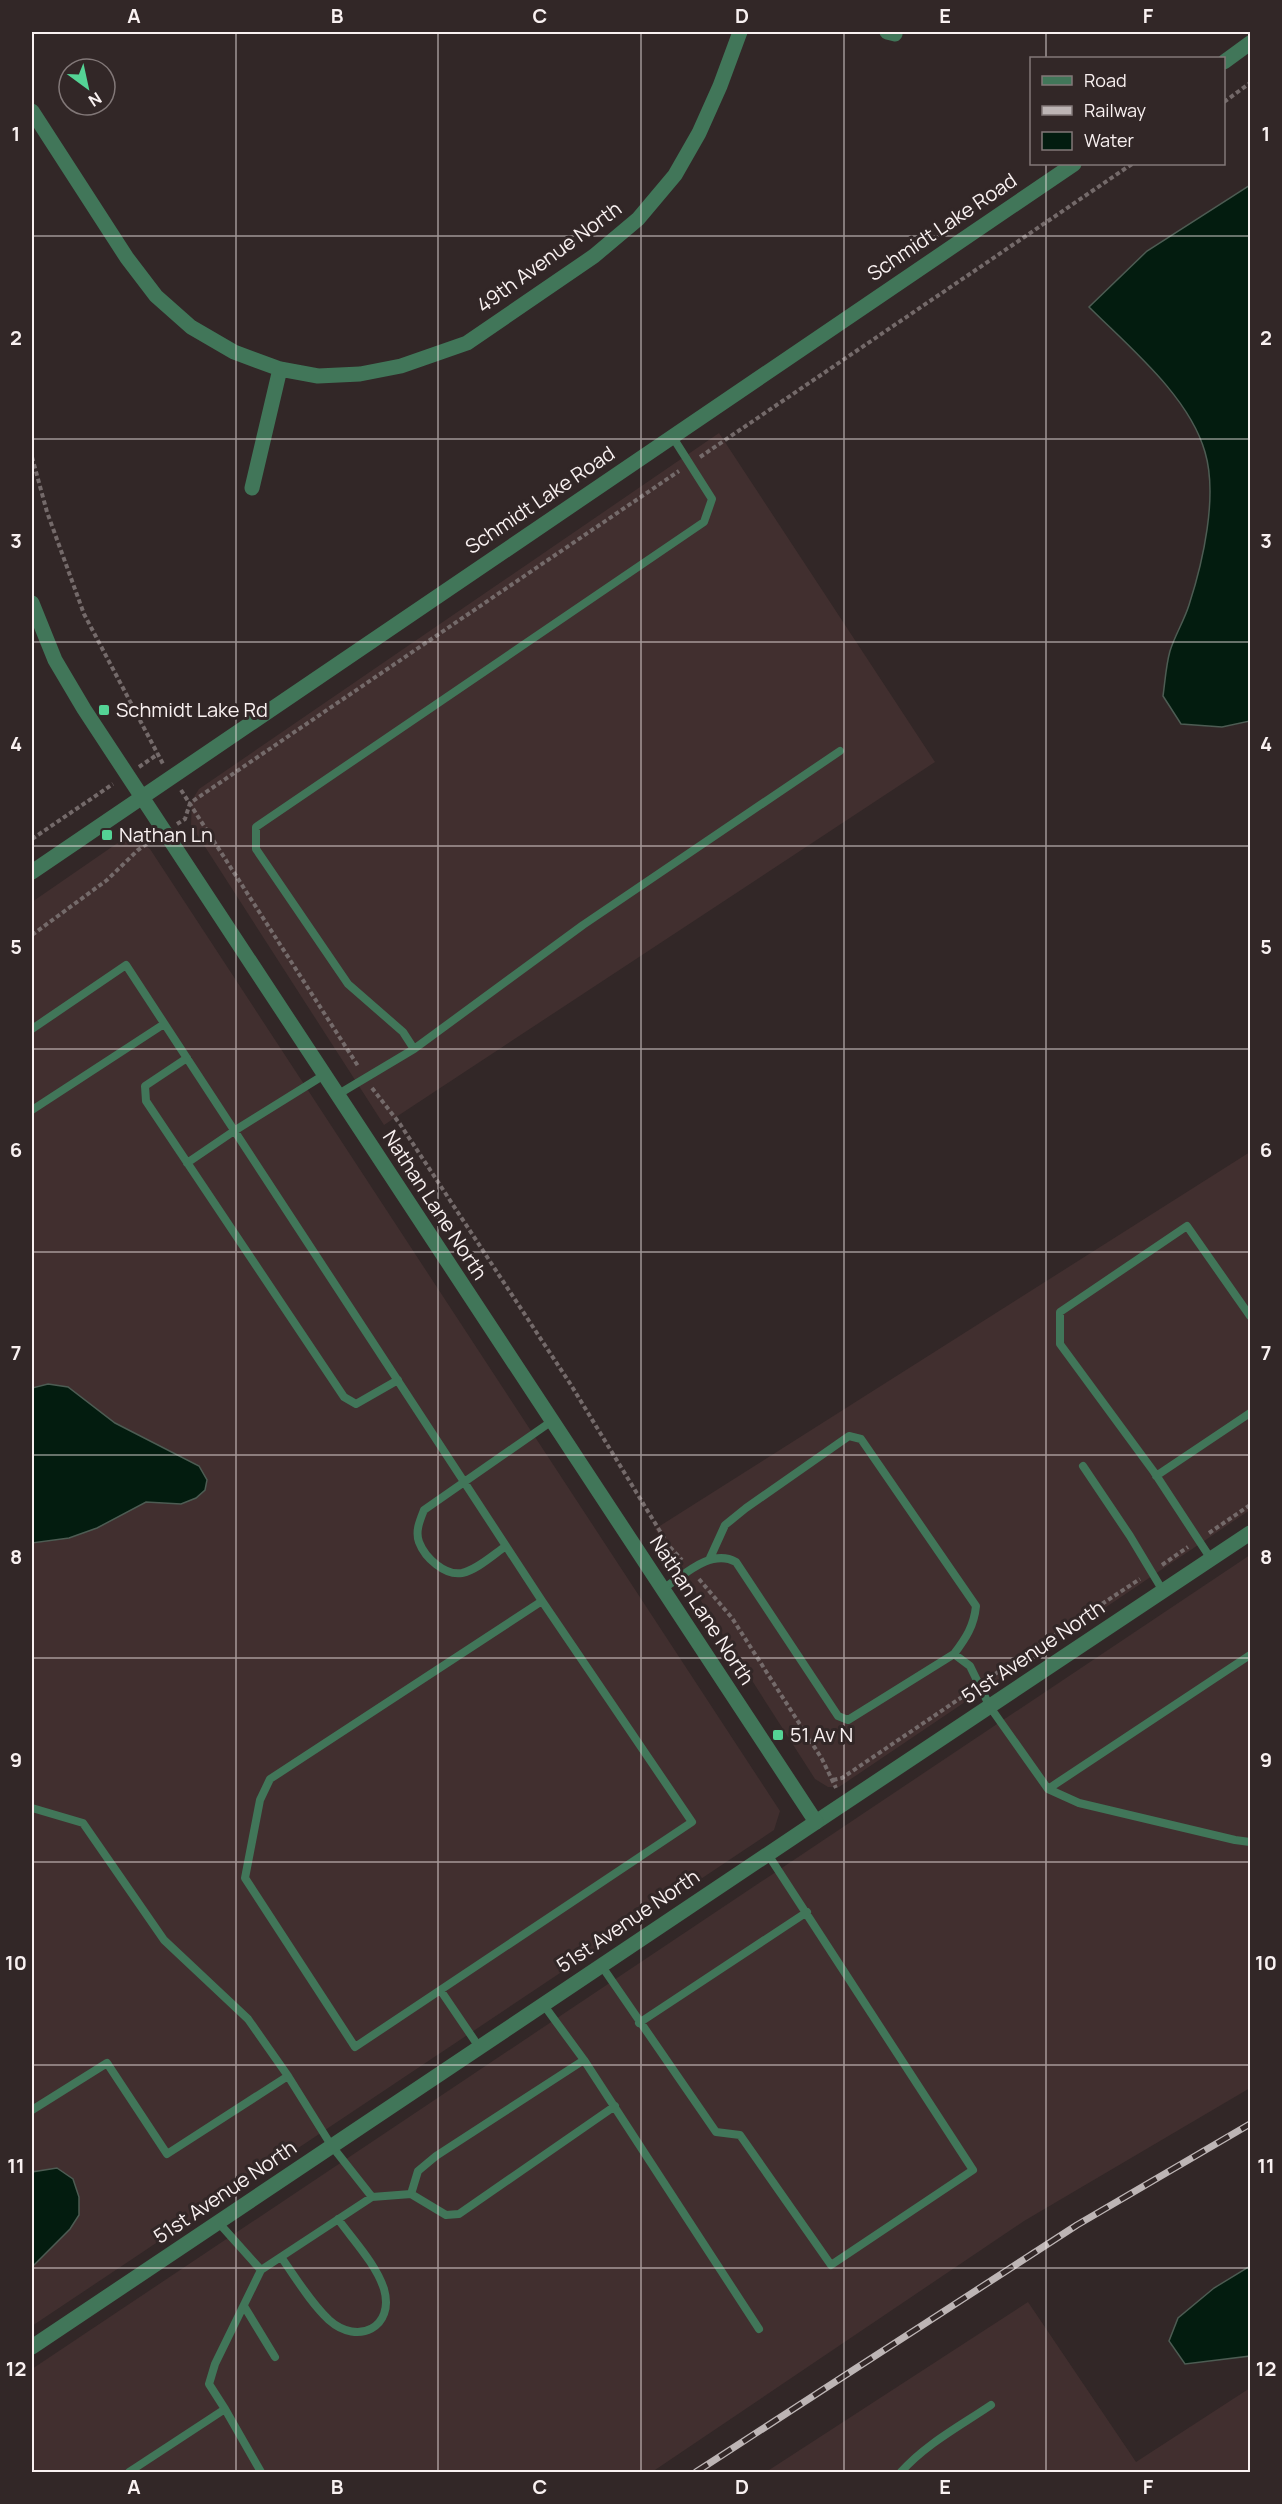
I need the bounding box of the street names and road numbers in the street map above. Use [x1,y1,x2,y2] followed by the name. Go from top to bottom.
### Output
[862,166,1022,287] street label: Schmidt Lake Road
[471,195,627,318] street label: 49th Avenue North
[460,439,620,560] street label: Schmidt Lake Road
[377,1125,494,1285] street label: Nathan Lane North
[644,1530,761,1690] street label: Nathan Lane North
[956,1594,1109,1709] street label: 51st Avenue North
[551,1863,704,1978] street label: 51st Avenue North
[148,2134,301,2249] street label: 51st Avenue North

